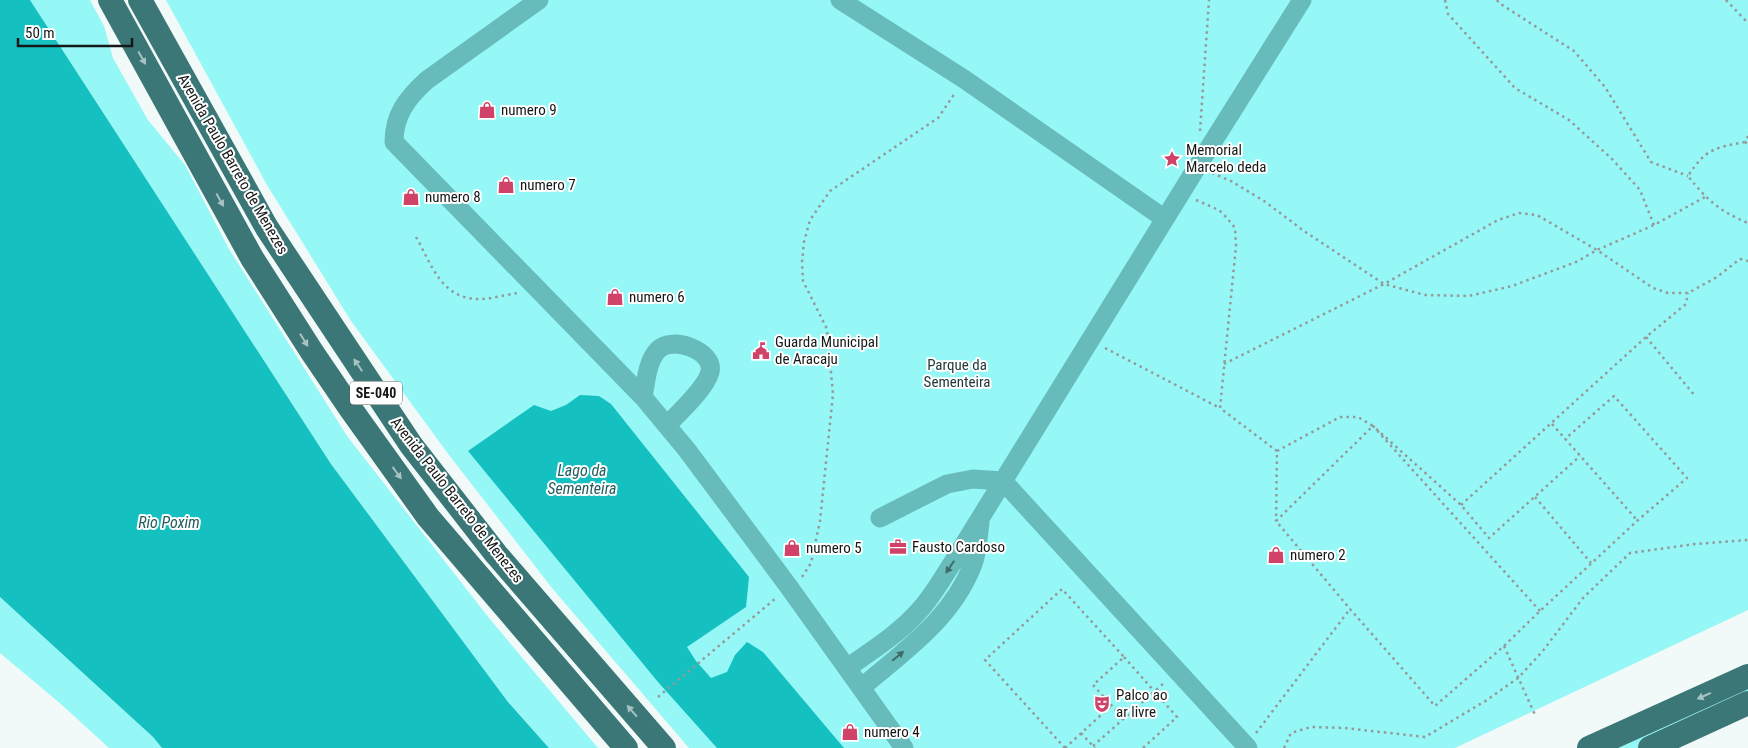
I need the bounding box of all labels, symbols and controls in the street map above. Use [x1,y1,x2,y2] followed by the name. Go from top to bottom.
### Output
[18,15,131,47] scale bar
[25,24,55,42] text: 50 m
[138,51,146,65] one-way arrow
[174,71,292,257] street label: Avenida Paulo Barreto de Menezes
[477,100,497,120] shop icon: numero 9
[501,101,557,119] place label: numero 9
[1186,141,1266,176] place label: Memorial Marcelo deda
[1162,149,1182,169] place icon: Memorial Marcelo deda
[496,175,516,195] shop icon: numero 7
[520,176,576,194] place label: numero 7
[401,187,421,207] shop icon: numero 8
[425,188,481,206] place label: numero 8
[216,194,225,207] one-way arrow
[605,287,625,307] shop icon: numero 6
[629,288,685,306] place label: numero 6
[299,333,309,346] one-way arrow
[775,333,878,368] place label: Guarda Municipal de Aracaju
[751,341,771,361] public building icon: Guarda Municipal de Aracaju
[924,356,990,391] park label: Parque da Sementeira
[353,358,363,372] one-way arrow
[350,382,402,404] road number: SE-040
[387,414,527,586] street label: Avenida Paulo Barreto de Menezes
[547,461,617,498] water label: Lago da Sementeira
[391,466,402,479] one-way arrow
[138,513,200,532] water label: Rio Poxim
[888,537,908,557] office icon: Fausto Cardoso
[782,538,802,558] shop icon: numero 5
[912,538,1005,556] place label: Fausto Cardoso
[806,539,862,557] place label: numero 5
[1266,545,1286,565] shop icon: numero 2
[1290,546,1346,564] place label: numero 2
[945,560,955,574] one-way arrow
[891,651,904,662] one-way arrow
[1116,686,1167,721] place label: Palco ao ar livre
[1697,693,1711,701] one-way arrow
[1092,694,1112,714] theatre icon: Palco ao ar livre
[627,705,638,718] one-way arrow
[840,722,860,742] shop icon: numero 4
[864,723,920,741] place label: numero 4

